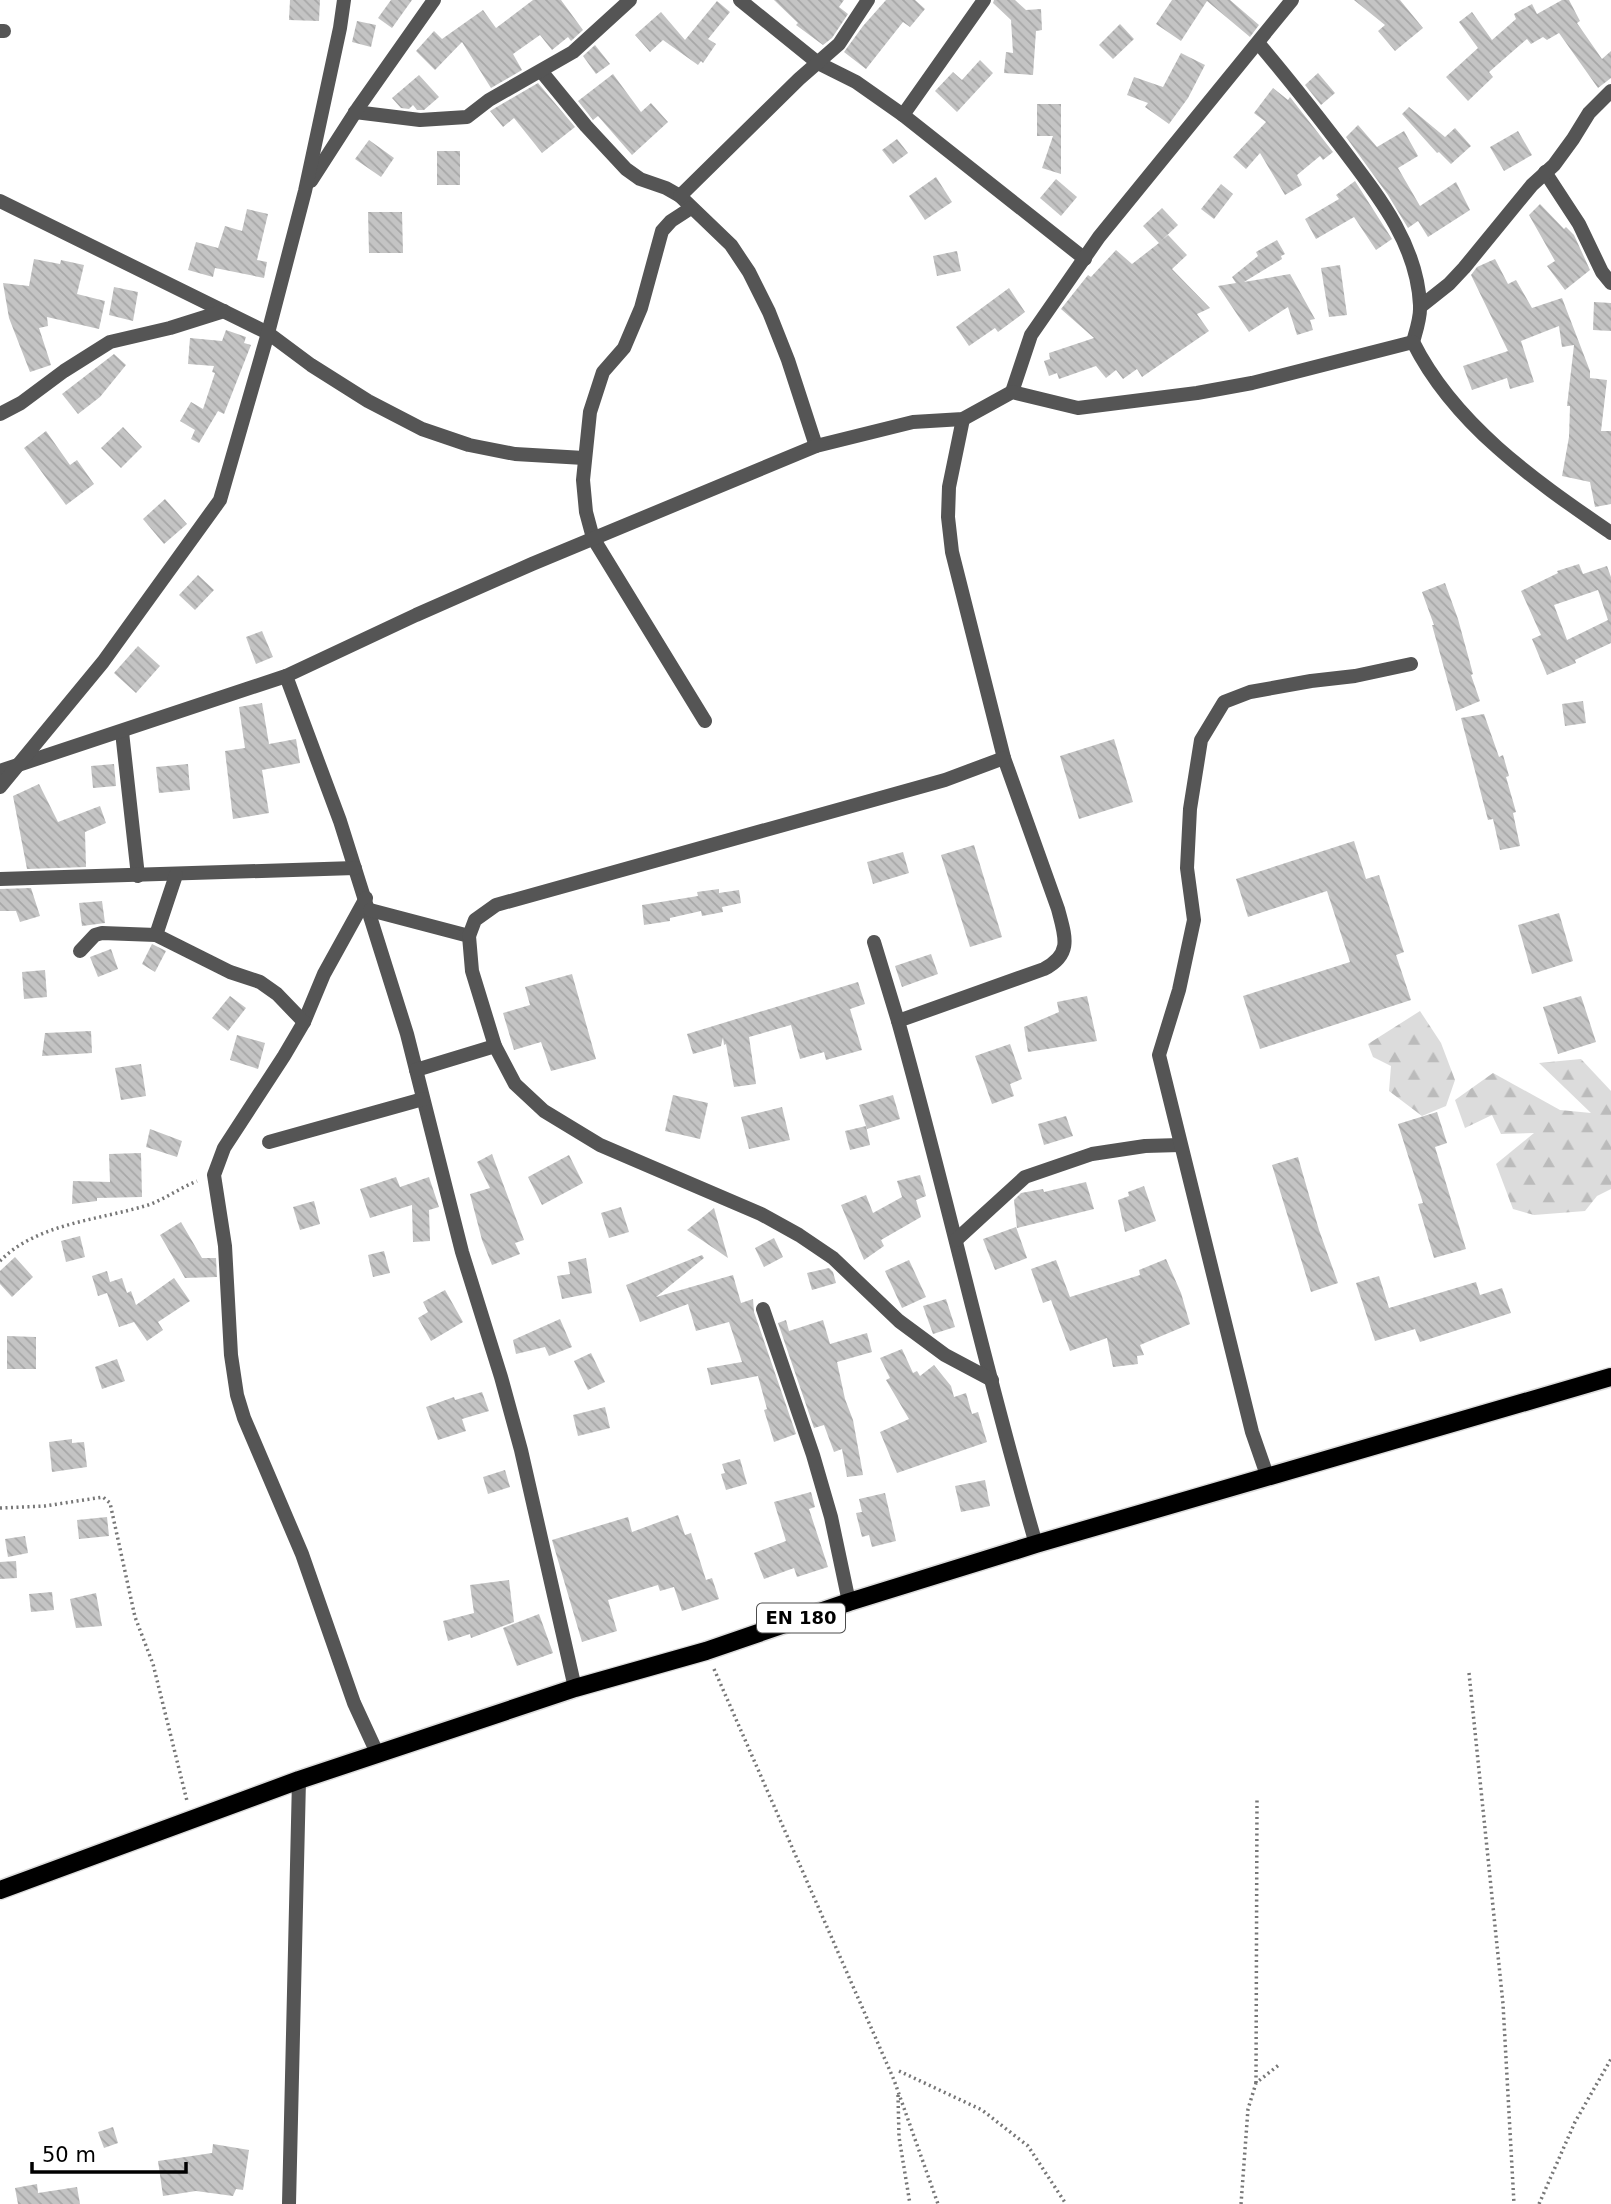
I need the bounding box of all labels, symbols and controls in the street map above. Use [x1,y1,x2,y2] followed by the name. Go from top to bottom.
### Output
[757,1604,845,1632] road number: EN 180
[32,2130,186,2174] scale bar
[42,2143,96,2167] text: 50 m

